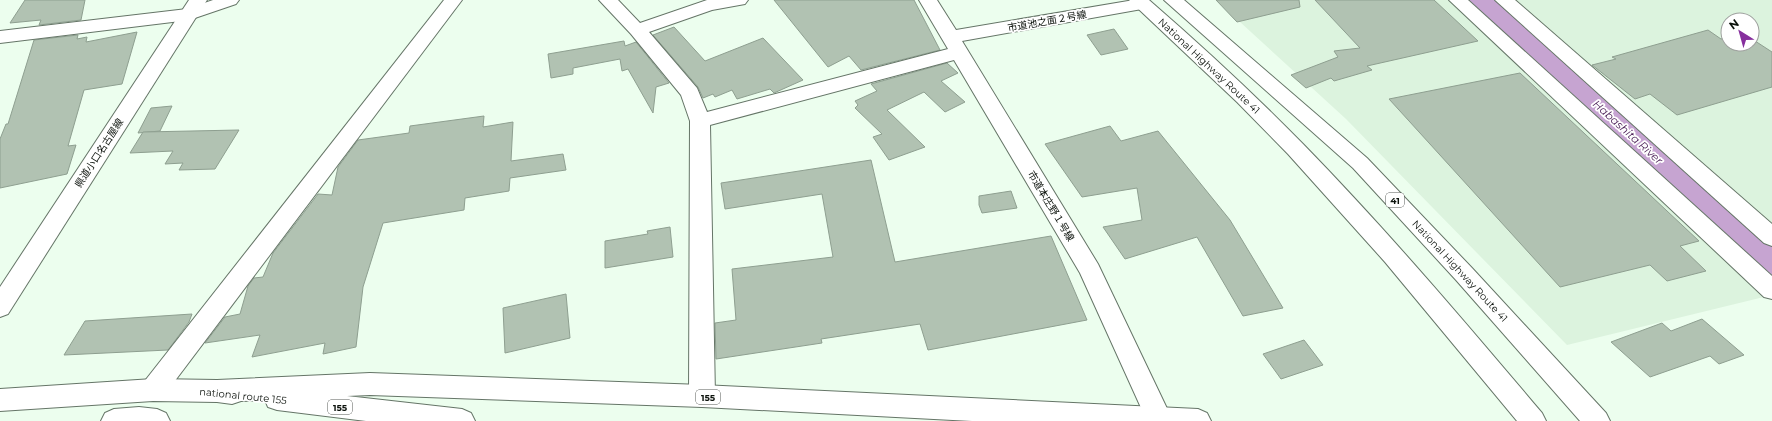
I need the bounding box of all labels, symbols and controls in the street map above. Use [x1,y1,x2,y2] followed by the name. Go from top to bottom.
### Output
[1006,8,1088,34] street label: 市道池之面２号線
[1720,12,1760,52] north arrow
[1155,15,1263,117] street label: National Highway Route 41
[1726,16,1742,32] text: N
[1590,97,1666,168] water label: Habashita River
[72,116,126,190] street label: 県道小口名古屋線
[1025,168,1077,244] street label: 市道本庄野１号線
[1386,193,1404,207] road number: 41
[1409,217,1511,325] street label: National Highway Route 41
[199,385,288,407] street label: national route 155
[696,390,720,404] road number: 155
[328,400,352,414] road number: 155

